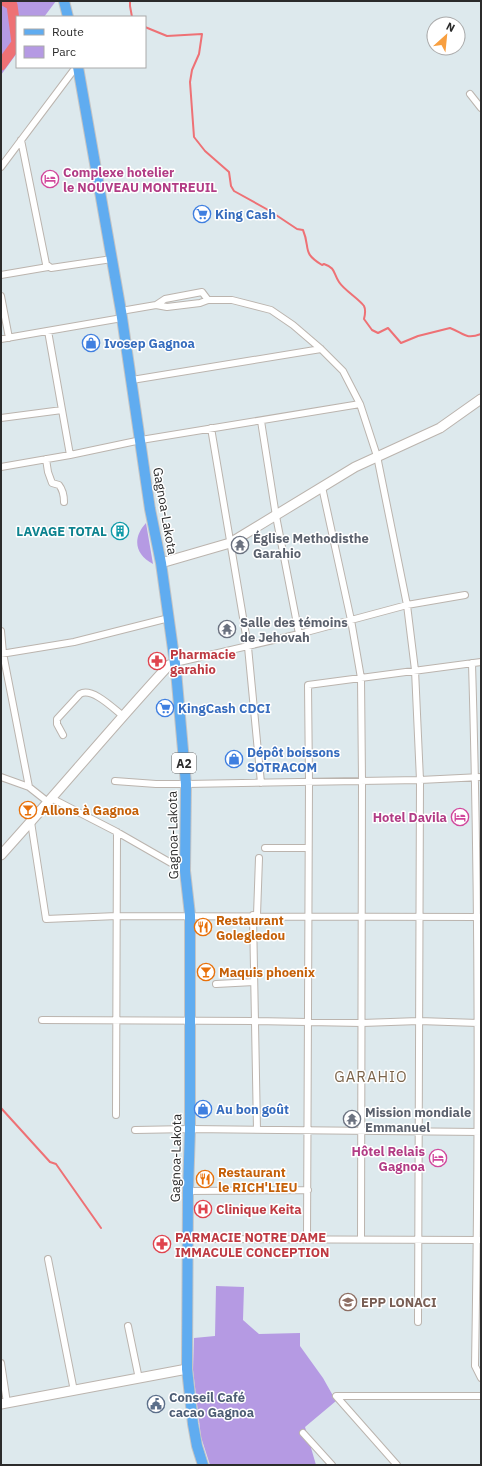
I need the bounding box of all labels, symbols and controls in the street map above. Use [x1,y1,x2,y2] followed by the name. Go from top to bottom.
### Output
[16,16,146,68] legend
[426,16,466,56] north arrow
[444,19,457,35] text: N
[52,24,84,39] text: Route
[52,44,76,59] text: Parc
[63,164,217,196] place label: Complexe hotelier le NOUVEAU MONTREUIL
[40,169,60,189] hotel icon: Complexe hotelier le NOUVEAU MONTREUIL
[192,204,212,224] supermarket icon: King Cash
[215,206,276,223] place label: King Cash
[81,333,101,353] shop icon: Ivosep Gagnoa
[104,335,195,352] place label: Ivosep Gagnoa
[149,466,181,556] street label: Gagnoa-Lakota
[110,521,130,541] building icon: LAVAGE TOTAL
[16,523,107,540] place label: LAVAGE TOTAL
[253,530,369,562] place label: Église Methodisthe Garahio
[230,535,250,555] temple icon: Église Methodisthe Garahio
[240,614,348,646] place label: Salle des témoins de Jehovah
[217,619,237,639] temple icon: Salle des témoins de Jehovah
[170,646,236,678] place label: Pharmacie garahio
[147,651,167,671] pharmacy icon: Pharmacie garahio
[155,698,175,718] supermarket icon: KingCash CDCI
[178,700,271,717] place label: KingCash CDCI
[247,744,341,776] place label: Dépôt boissons SOTRACOM
[224,749,244,769] shop icon: Dépôt boissons SOTRACOM
[172,753,196,773] road number: A2
[164,791,182,879] street label: Gagnoa-Lakota
[18,800,38,820] bar icon: Allons à Gagnoa
[41,802,139,819] place label: Allons à Gagnoa
[450,807,470,827] hotel icon: Hotel Davila
[373,809,447,826] place label: Hotel Davila
[216,912,285,944] place label: Restaurant Golegledou
[193,917,213,937] restaurant icon: Restaurant Golegledou
[196,962,216,982] bar icon: Maquis phoenix
[219,964,316,981] place label: Maquis phoenix
[334,1067,408,1086] district label: GARAHIO
[193,1099,213,1119] shop icon: Au bon goût
[216,1101,289,1118] place label: Au bon goût
[365,1104,471,1136] place label: Mission mondiale Emmanuel
[342,1109,362,1129] temple icon: Mission mondiale Emmanuel
[167,1114,185,1202] street label: Gagnoa-Lakota
[352,1143,425,1175] place label: Hôtel Relais Gagnoa
[428,1148,448,1168] hotel icon: Hôtel Relais Gagnoa
[218,1164,297,1196] place label: Restaurant le RICH'LIEU
[195,1169,215,1189] restaurant icon: Restaurant le RICH'LIEU
[193,1199,213,1219] hospital icon: Clinique Keita
[216,1201,302,1218] place label: Clinique Keita
[175,1229,329,1261] place label: PARMACIE NOTRE DAME IMMACULE CONCEPTION
[152,1234,172,1254] pharmacy icon: PARMACIE NOTRE DAME IMMACULE CONCEPTION
[338,1292,358,1312] school or university icon: EPP LONACI
[361,1294,437,1311] place label: EPP LONACI
[169,1389,254,1421] place label: Conseil Café cacao Gagnoa
[146,1394,166,1414] public building icon: Conseil Café cacao Gagnoa

